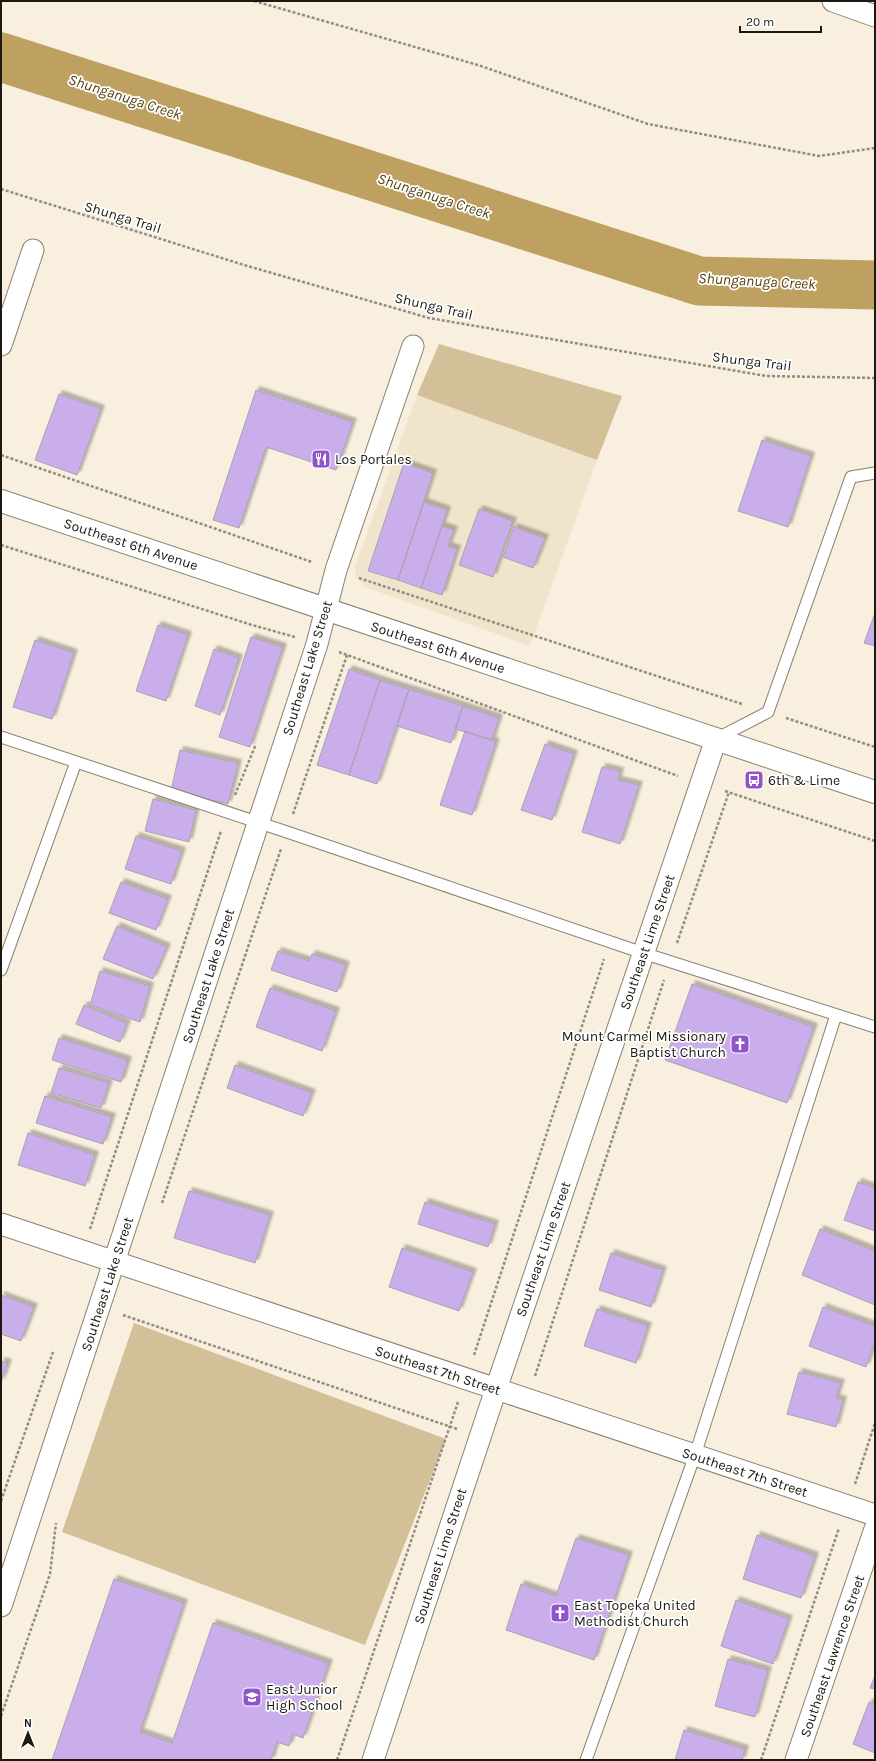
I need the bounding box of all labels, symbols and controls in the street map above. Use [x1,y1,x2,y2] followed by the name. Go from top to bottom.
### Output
[740,8,821,34] scale bar
[746,15,774,29] text: 20 m
[66,70,184,124] water label: Shunganuga Creek
[375,169,493,223] water label: Shunganuga Creek
[82,198,163,237] street label: Shunga Trail
[698,269,816,293] water label: Shunganuga Creek
[393,289,475,324] street label: Shunga Trail
[711,348,792,375] street label: Shunga Trail
[310,448,332,470] restaurant icon: Los Portales
[335,451,412,468] place label: Los Portales
[62,515,200,574] street label: Southeast 6th Avenue
[279,599,336,738] street label: Southeast Lake Street
[369,618,507,677] street label: Southeast 6th Avenue
[743,769,765,791] bus stop icon: 6th & Lime
[768,772,840,789] place label: 6th & Lime
[616,872,679,1012] street label: Southeast Lime Street
[179,907,238,1045] street label: Southeast Lake Street
[562,1028,726,1061] place label: Mount Carmel Missionary Baptist Church
[729,1033,751,1055] church icon: Mount Carmel Missionary Baptist Church
[512,1179,575,1319] street label: Southeast Lime Street
[78,1215,137,1353] street label: Southeast Lake Street
[373,1342,503,1399] street label: Southeast 7th Street
[680,1444,810,1501] street label: Southeast 7th Street
[410,1486,470,1626] street label: Southeast Lime Street
[797,1573,868,1739] street label: Southeast Lawrence Street
[574,1597,696,1630] place label: East Topeka United Methodist Church
[549,1602,571,1624] church icon: East Topeka United Methodist Church
[266,1681,343,1714] place label: East Junior High School
[241,1686,263,1708] school or university icon: East Junior High School
[8,1713,48,1753] north arrow
[24,1717,32,1730] text: N

